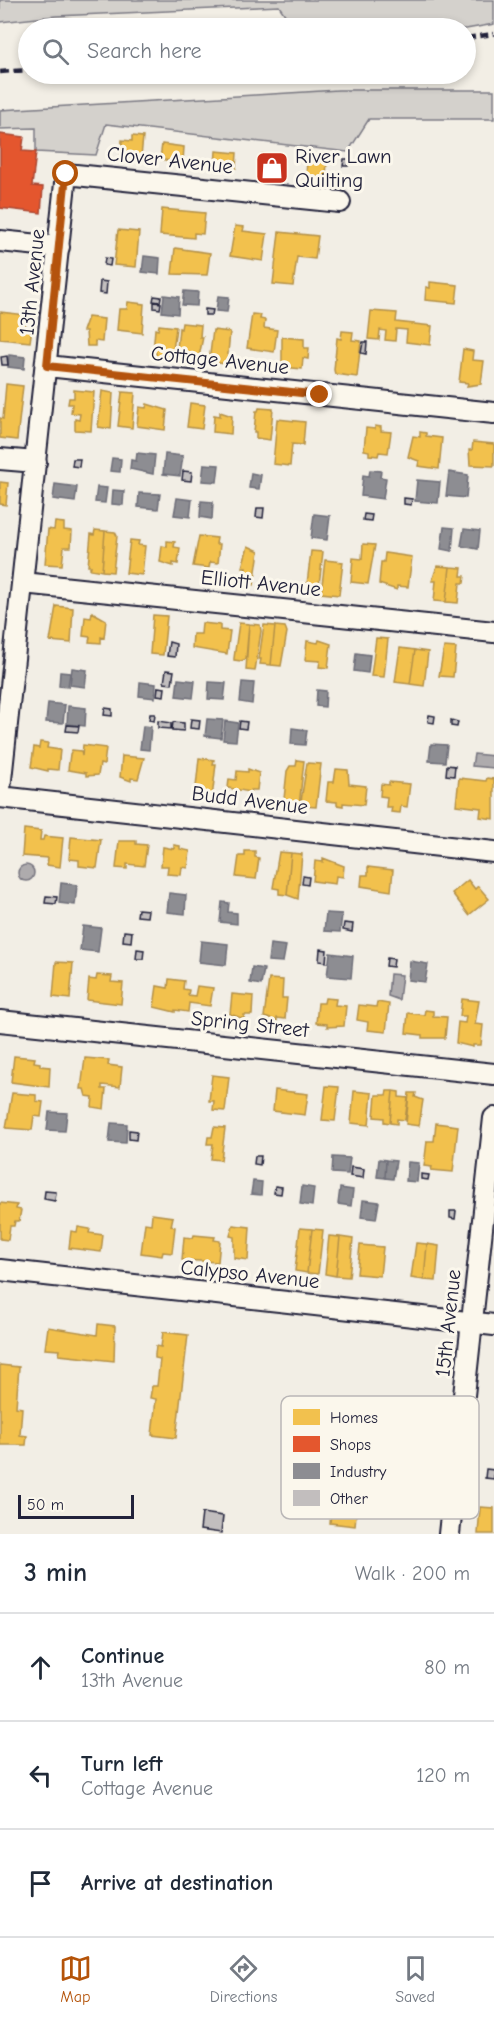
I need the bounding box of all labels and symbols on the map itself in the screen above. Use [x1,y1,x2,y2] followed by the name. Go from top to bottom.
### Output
[106,141,234,179] street label: Clover Avenue
[295,144,392,192] place label: River Lawn Quilting
[254,150,290,186] shop icon: River Lawn Quilting
[52,160,78,186] route start
[14,227,50,337] street label: 13th Avenue
[150,341,290,379] street label: Cottage Avenue
[306,381,332,407] route end
[200,565,322,601] street label: Elliott Avenue
[190,781,310,819] street label: Budd Avenue
[190,1006,311,1042] street label: Spring Street
[179,1255,321,1293] street label: Calypso Avenue
[430,1268,466,1378] street label: 15th Avenue
[281,1396,479,1519] legend
[330,1409,378,1427] text: Homes
[330,1436,371,1454] text: Shops
[330,1463,387,1481] text: Industry
[330,1490,368,1508] text: Other
[18,1492,134,1520] scale bar

